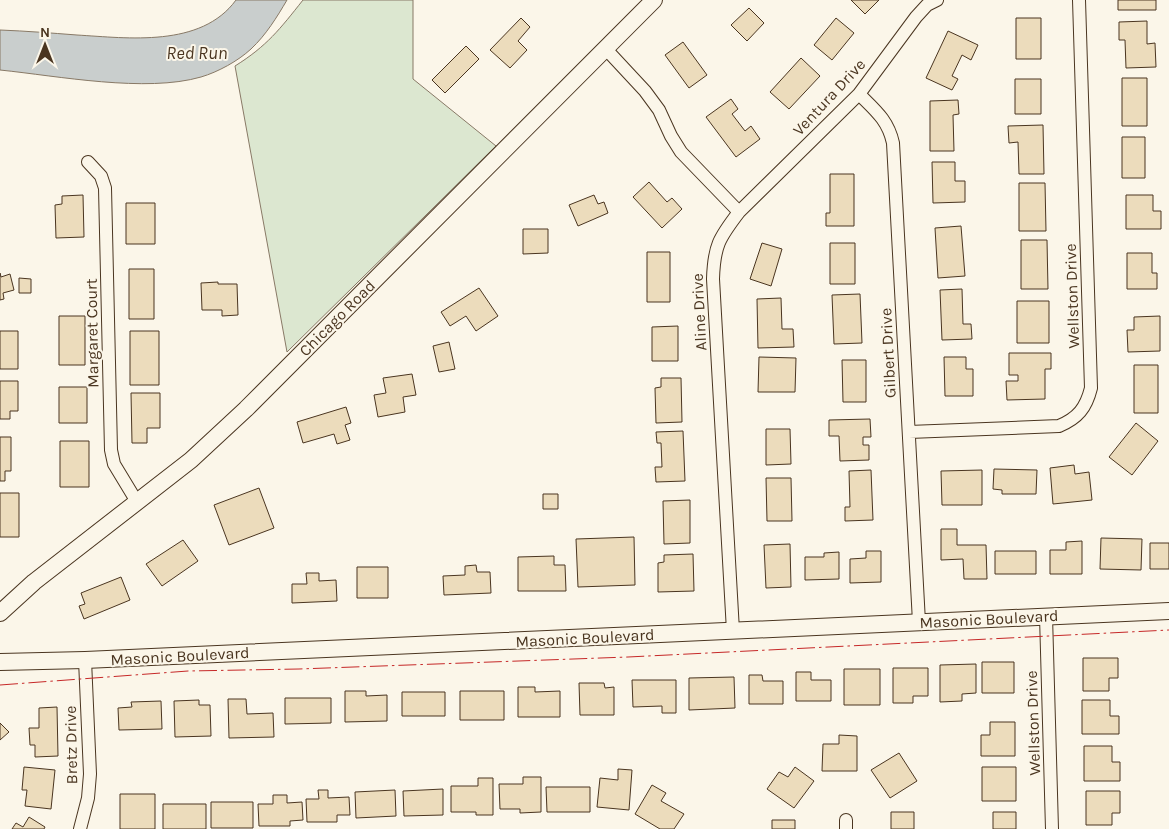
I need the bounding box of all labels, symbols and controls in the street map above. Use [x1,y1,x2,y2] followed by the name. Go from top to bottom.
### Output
[20,20,70,70] north arrow
[40,24,50,41] text: N
[166,42,228,64] water label: Red Run
[789,55,869,139] street label: Ventura Drive
[1061,243,1083,349] street label: Wellston Drive
[687,273,711,351] street label: Aline Drive
[295,276,379,360] street label: Chicago Road
[82,278,102,388] street label: Margaret Court
[876,307,900,399] street label: Gilbert Drive
[919,606,1059,632] street label: Masonic Boulevard
[515,625,655,651] street label: Masonic Boulevard
[110,643,250,669] street label: Masonic Boulevard
[1022,670,1044,776] street label: Wellston Drive
[61,705,81,785] street label: Bretz Drive

